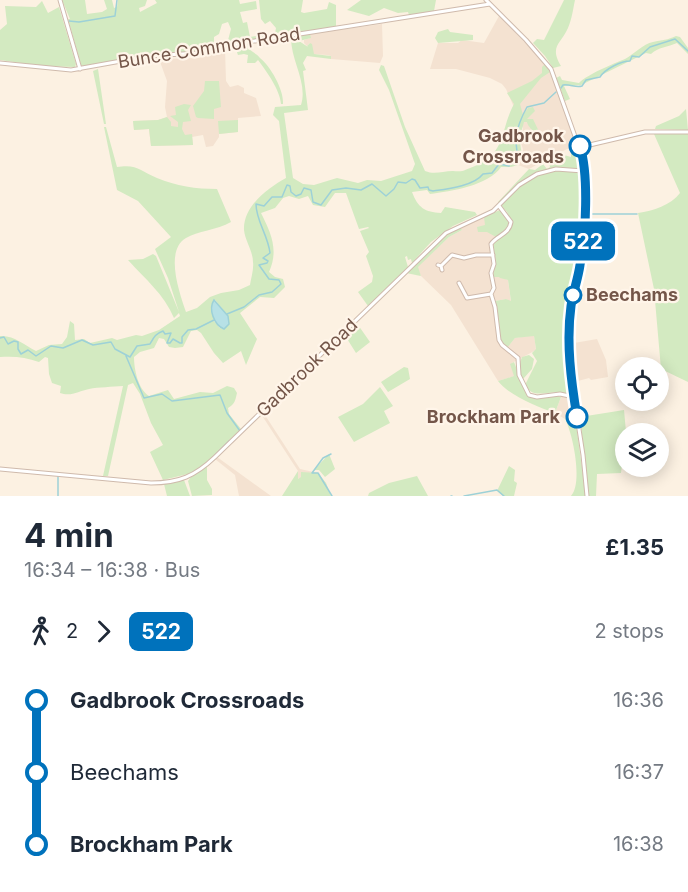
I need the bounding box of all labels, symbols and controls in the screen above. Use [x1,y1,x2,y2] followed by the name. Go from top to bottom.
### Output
[116,23,302,72] street label: Bunce Common Road
[463,125,565,167] place label: Gadbrook Crossroads
[569,135,591,157] marker: Gadbrook Crossroads
[548,222,618,260] line badge: 522
[563,229,603,254] text: 522
[586,284,678,305] place label: Beechams
[564,286,582,304] marker: Beechams
[252,314,361,421] street label: Gadbrook Road
[615,357,669,477] map controls
[615,357,669,411] button: locate
[427,406,561,427] place label: Brockham Park
[566,406,588,428] marker: Brockham Park
[615,423,669,477] button: layers
[24,515,114,555] text: 4 min
[605,534,664,560] text: £1.35
[24,558,200,582] text: 16:34 – 16:38 · Bus
[24,615,57,648] icon: walk
[87,615,120,648] icon: forward
[66,619,78,643] text: 2
[141,619,181,644] text: 522
[594,619,664,643] text: 2 stops
[70,687,304,713] text: Gadbrook Crossroads
[613,688,664,712] text: 16:36
[70,759,179,785] text: Beechams
[614,760,664,784] text: 16:37
[70,831,233,857] text: Brockham Park
[613,832,664,856] text: 16:38

